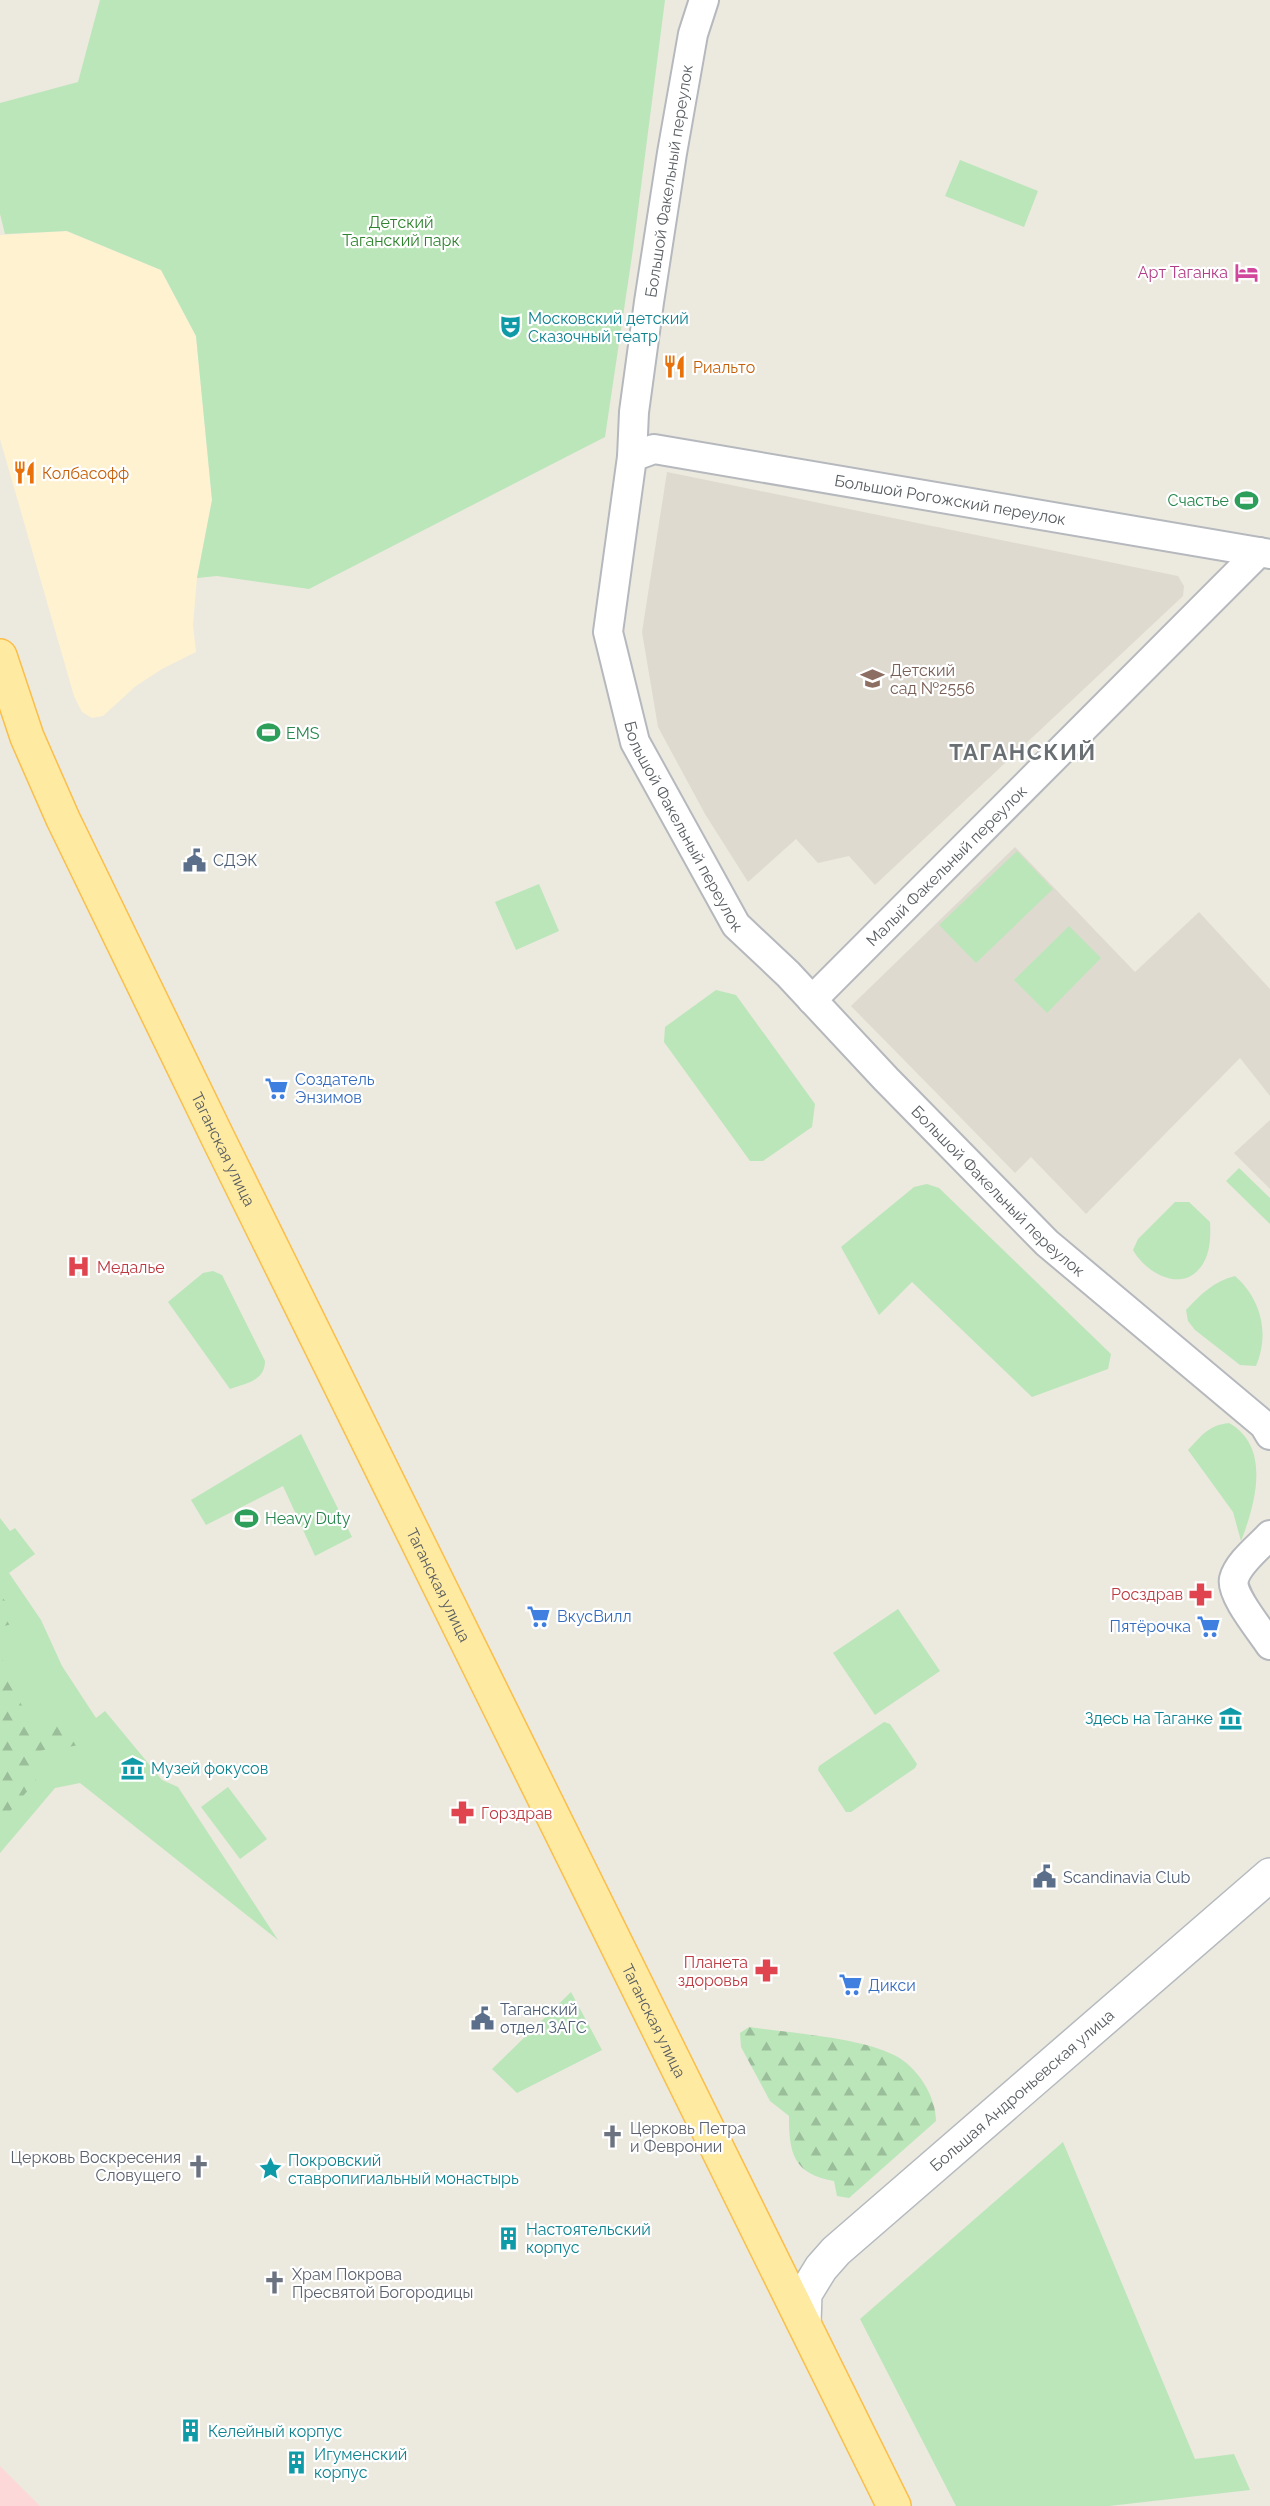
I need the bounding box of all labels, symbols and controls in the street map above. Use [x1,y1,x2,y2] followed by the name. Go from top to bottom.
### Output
[641,63,697,299] street label: Большой Факельный переулок
[342,213,460,250] park label: Детский Таганский парк
[1233,259,1259,285] hotel icon: Арт Таганка
[1138,263,1228,282] place label: Арт Таганка
[528,309,689,346] place label: Московский детский Сказочный театр
[497,314,523,340] theatre icon: Московский детский Сказочный театр
[662,354,688,380] restaurant icon: Риальто
[693,358,755,377] place label: Риальто
[11,460,37,486] restaurant icon: Колбасофф
[42,464,129,483] place label: Колбасофф
[833,470,1067,529] street label: Большой Рогожский переулок
[1234,487,1260,513] sports icon: Счастье
[1167,491,1229,510] place label: Счастье
[890,661,975,698] place label: Детский сад №2556
[859,666,885,692] school or university icon: Детский сад №2556
[621,719,747,936] street label: Большой Факельный переулок
[255,720,281,746] sports icon: EMS
[286,724,320,743] place label: EMS
[949,739,1097,765] district label: ТАГАНСКИЙ
[862,781,1030,950] street label: Малый Факельный переулок
[182,847,208,873] public building icon: СДЭК
[213,851,257,870] place label: СДЭК
[295,1070,375,1107] place label: Создатель Энзимов
[264,1075,290,1101] supermarket icon: Создатель Энзимов
[188,1089,260,1209] street label: Таганская улица
[908,1101,1089,1280] street label: Большой Факельный переулок
[66,1254,92,1280] hospital icon: Медалье
[97,1258,165,1277] place label: Медалье
[234,1505,260,1531] sports icon: Heavy Duty
[265,1509,351,1528] place label: Heavy Duty
[403,1525,475,1645] street label: Таганская улица
[1188,1581,1214,1607] pharmacy icon: Росздрав
[1111,1585,1183,1604] place label: Росздрав
[526,1603,552,1629] supermarket icon: ВкусВилл
[557,1607,632,1626] place label: ВкусВилл
[1196,1613,1222,1639] supermarket icon: Пятёрочка
[1110,1617,1191,1636] place label: Пятёрочка
[1218,1705,1244,1731] museum icon: Здесь на Таганке
[1085,1709,1213,1728] place label: Здесь на Таганке
[120,1755,146,1781] museum icon: Музей фокусов
[151,1759,268,1778] place label: Музей фокусов
[450,1800,476,1826] pharmacy icon: Горздрав
[481,1804,552,1823] place label: Горздрав
[1032,1864,1058,1890] public building icon: Scandinavia Club
[1063,1868,1190,1887] place label: Scandinavia Club
[678,1953,748,1990] place label: Планета здоровья
[753,1958,779,1984] pharmacy icon: Планета здоровья
[618,1961,690,2081] street label: Таганская улица
[837,1972,863,1998] supermarket icon: Дикси
[868,1976,916,1995] place label: Дикси
[500,2000,587,2037] place label: Таганский отдел ЗАГС
[469,2005,495,2031] public building icon: Таганский отдел ЗАГС
[926,2005,1118,2175] street label: Большая Андроньевская улица
[630,2119,746,2156] place label: Церковь Петра и Февронии
[599,2124,625,2150] church icon: Церковь Петра и Февронии
[10,2148,181,2185] place label: Церковь Воскресения Словущего
[288,2151,519,2188] place label: Покровский ставропигиальный монастырь
[186,2153,212,2179] church icon: Церковь Воскресения Словущего
[257,2156,283,2182] place icon: Покровский ставропигиальный монастырь
[526,2220,651,2257] place label: Настоятельский корпус
[495,2225,521,2251] building icon: Настоятельский корпус
[292,2265,473,2302] place label: Храм Покрова Пресвятой Богородицы
[261,2270,287,2296] church icon: Храм Покрова Пресвятой Богородицы
[177,2418,203,2444] building icon: Келейный корпус
[208,2422,343,2441] place label: Келейный корпус
[314,2445,407,2482] place label: Игуменский корпус
[283,2450,309,2476] building icon: Игуменский корпус

